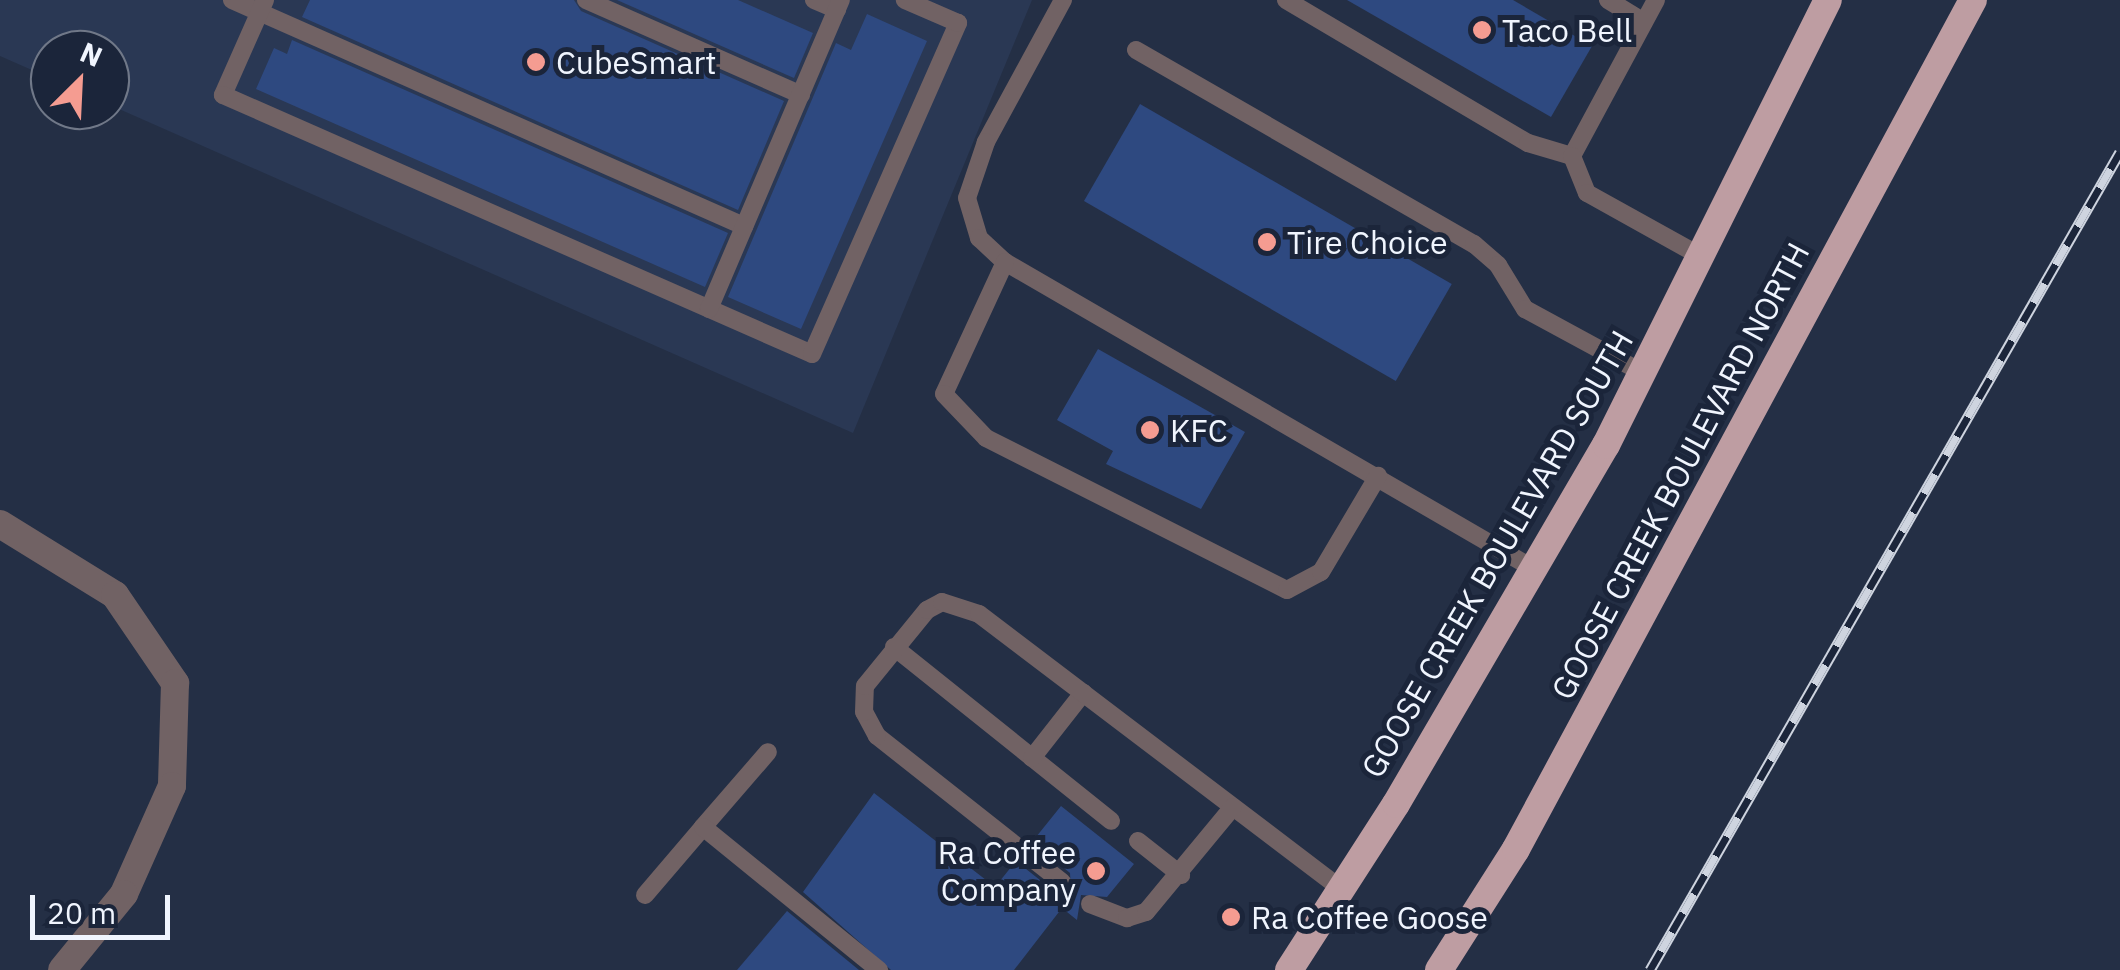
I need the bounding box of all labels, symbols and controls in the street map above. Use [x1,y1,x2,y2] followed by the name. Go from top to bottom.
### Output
[1502,11,1632,49] place label: Taco Bell
[1471,19,1493,41] marker: Taco Bell
[30,30,130,130] north arrow
[75,33,108,75] text: N
[556,43,717,81] place label: CubeSmart
[525,51,547,73] marker: CubeSmart
[1287,223,1447,261] place label: Tire Choice
[1256,231,1278,253] marker: Tire Choice
[1543,236,1817,706] street label: GOOSE CREEK BOULEVARD NORTH
[1353,324,1641,784] street label: GOOSE CREEK BOULEVARD SOUTH
[1170,411,1228,449] place label: KFC
[1139,419,1161,441] marker: KFC
[938,834,1076,909] place label: Ra Coffee Company
[1085,860,1107,882] marker: Ra Coffee Company
[35,875,175,937] scale bar
[47,893,116,932] text: 20 m
[1251,898,1488,936] place label: Ra Coffee Goose
[1220,906,1242,928] marker: Ra Coffee Goose

